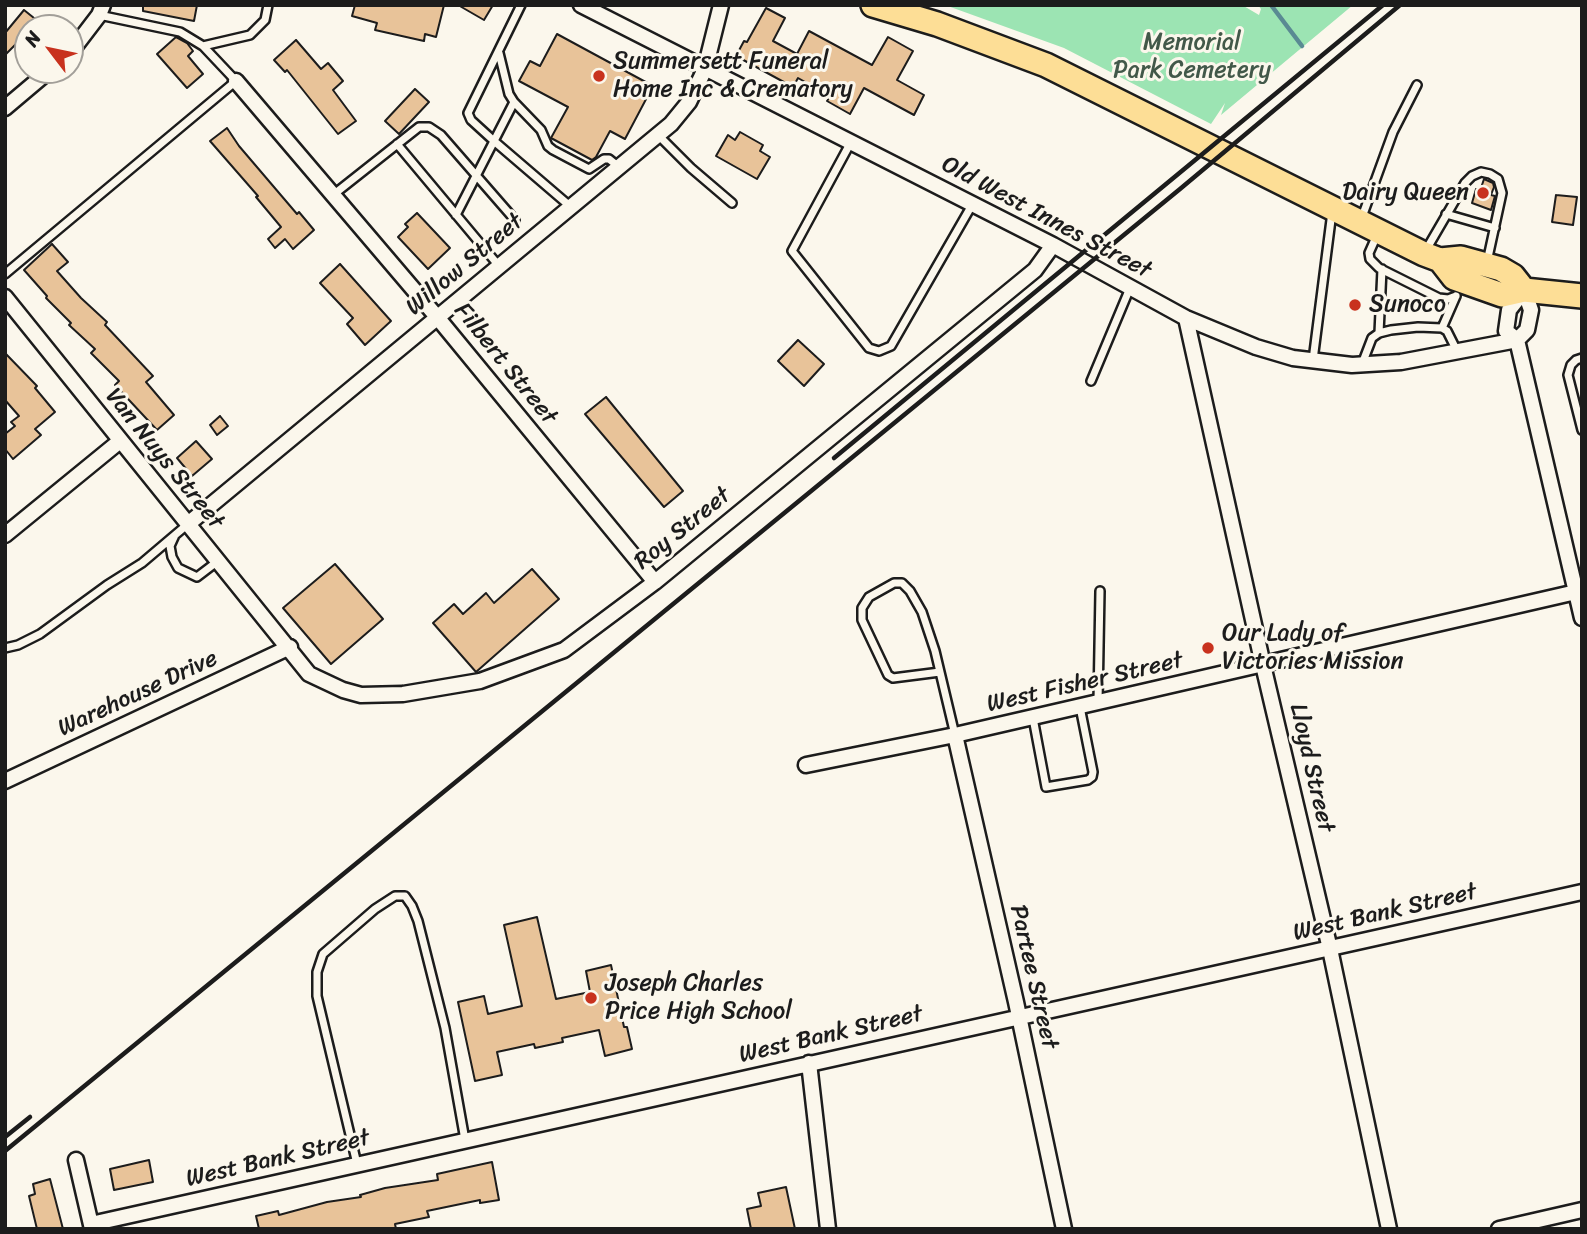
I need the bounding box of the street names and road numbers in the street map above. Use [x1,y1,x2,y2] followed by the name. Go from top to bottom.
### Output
[936,150,1156,286] street label: Old West Innes Street
[401,208,529,322] street label: Willow Street
[447,297,563,431] street label: Filbert Street
[98,383,230,535] street label: Van Nuys Street
[629,482,737,576] street label: Roy Street
[54,644,222,744] street label: Warehouse Drive
[984,646,1186,720] street label: West Fisher Street
[1282,701,1340,835] street label: Lloyd Street
[1290,878,1480,948] street label: West Bank Street
[1002,902,1064,1052] street label: Partee Street
[736,1000,926,1070] street label: West Bank Street
[183,1124,373,1194] street label: West Bank Street

